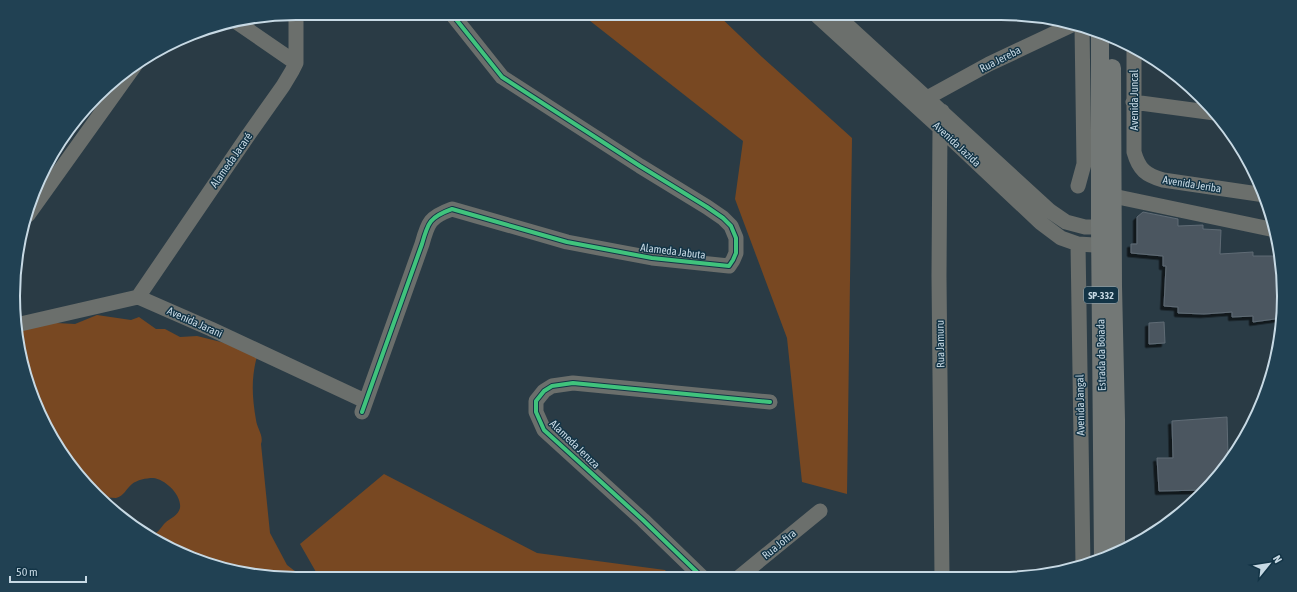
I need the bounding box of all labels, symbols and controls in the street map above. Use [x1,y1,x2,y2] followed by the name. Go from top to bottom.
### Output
[977,44,1023,74] street label: Rua Jereba
[1128,70,1140,130] street label: Avenida Juncal
[931,119,983,169] street label: Avenida Jazida
[208,130,254,190] street label: Alameda Jacaré
[1162,173,1222,195] street label: Avenida Jeriba
[640,241,706,261] street label: Alameda Jabuta
[1084,287,1118,303] road number: SP-332
[166,304,224,340] street label: Avenida Jarani
[1094,319,1108,391] street label: Estrada da Boiada
[934,320,946,368] street label: Rua Jamuru
[1073,374,1087,436] street label: Avenida Jangal
[548,417,602,471] street label: Alameda Jeruza
[760,527,798,561] street label: Rua Jofira
[1249,544,1289,584] north arrow
[1271,553,1284,565] text: N
[10,558,86,584] scale bar
[16,565,38,579] text: 50 m

